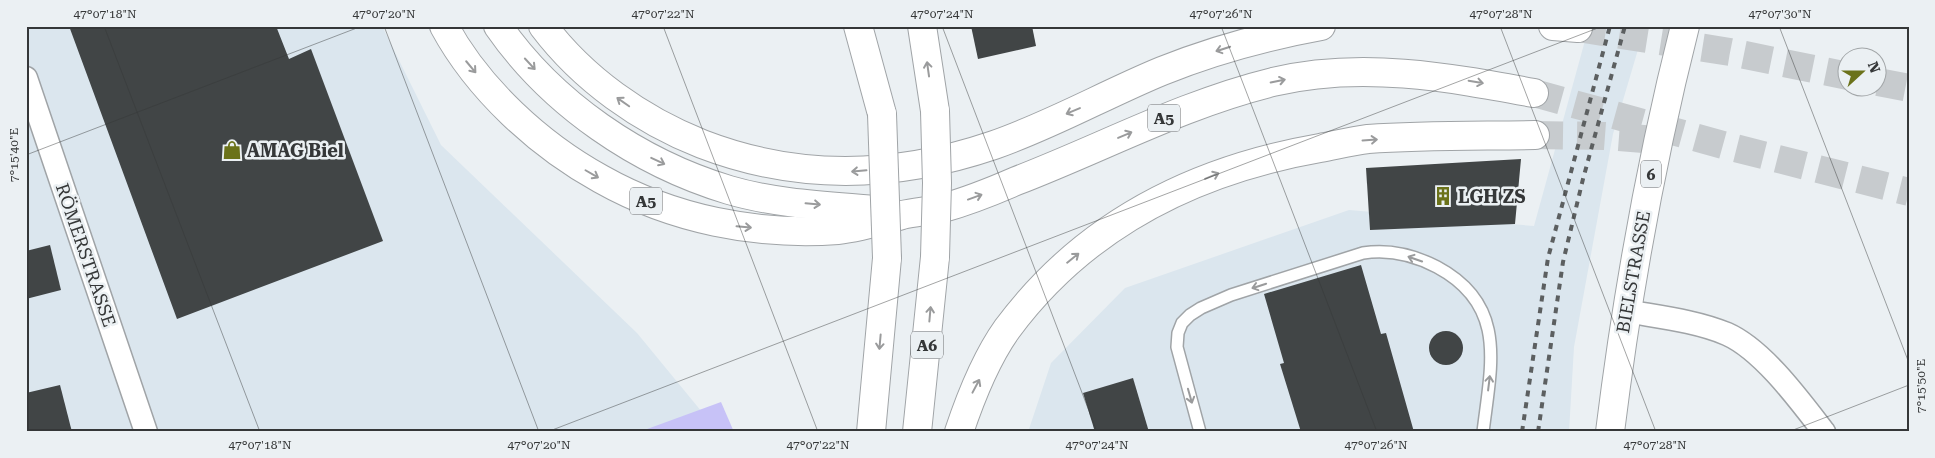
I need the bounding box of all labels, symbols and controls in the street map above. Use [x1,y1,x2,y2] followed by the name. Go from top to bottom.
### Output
[73,7,137,21] text: 47°07'18"N
[352,7,416,21] text: 47°07'20"N
[631,7,695,21] text: 47°07'22"N
[910,7,974,21] text: 47°07'24"N
[1189,7,1253,21] text: 47°07'26"N
[1469,7,1533,21] text: 47°07'28"N
[1748,7,1812,21] text: 47°07'30"N
[1216,45,1231,54] one-way arrow
[1838,48,1888,98] north arrow
[524,57,535,70] one-way arrow
[1865,59,1884,75] text: N
[466,60,477,73] one-way arrow
[923,61,933,77] one-way arrow
[1270,76,1286,85] one-way arrow
[1467,78,1483,88] one-way arrow
[616,97,630,107] one-way arrow
[1148,105,1180,132] road number: A5
[1066,107,1081,117] one-way arrow
[7,128,21,182] text: 7°15'40"E
[1117,130,1132,140] one-way arrow
[1362,135,1378,144] one-way arrow
[221,139,243,161] shop icon: AMAG Biel
[247,140,344,161] place label: AMAG Biel
[650,157,665,167] one-way arrow
[1641,160,1661,188] road number: 6
[851,166,867,175] one-way arrow
[584,170,599,179] one-way arrow
[1204,170,1219,180] one-way arrow
[52,181,120,329] street label: RÖMERSTRASSE
[1432,185,1454,207] building icon: LGH ZS
[1458,186,1526,207] place label: LGH ZS
[630,188,662,215] road number: A5
[967,192,982,201] one-way arrow
[805,200,821,209] one-way arrow
[1612,209,1654,335] street label: BIELSTRASSE
[736,222,752,231] one-way arrow
[1067,252,1080,264] one-way arrow
[1407,253,1423,263] one-way arrow
[1251,282,1267,292] one-way arrow
[925,306,935,322] one-way arrow
[911,332,943,358] road number: A6
[876,333,885,349] one-way arrow
[1914,359,1928,413] text: 7°15'50"E
[1484,376,1494,392] one-way arrow
[971,379,981,394] one-way arrow
[1186,388,1195,404] one-way arrow
[228,438,292,452] text: 47°07'18"N
[507,438,571,452] text: 47°07'20"N
[786,438,850,452] text: 47°07'22"N
[1065,438,1129,452] text: 47°07'24"N
[1344,438,1408,452] text: 47°07'26"N
[1623,438,1687,452] text: 47°07'28"N

